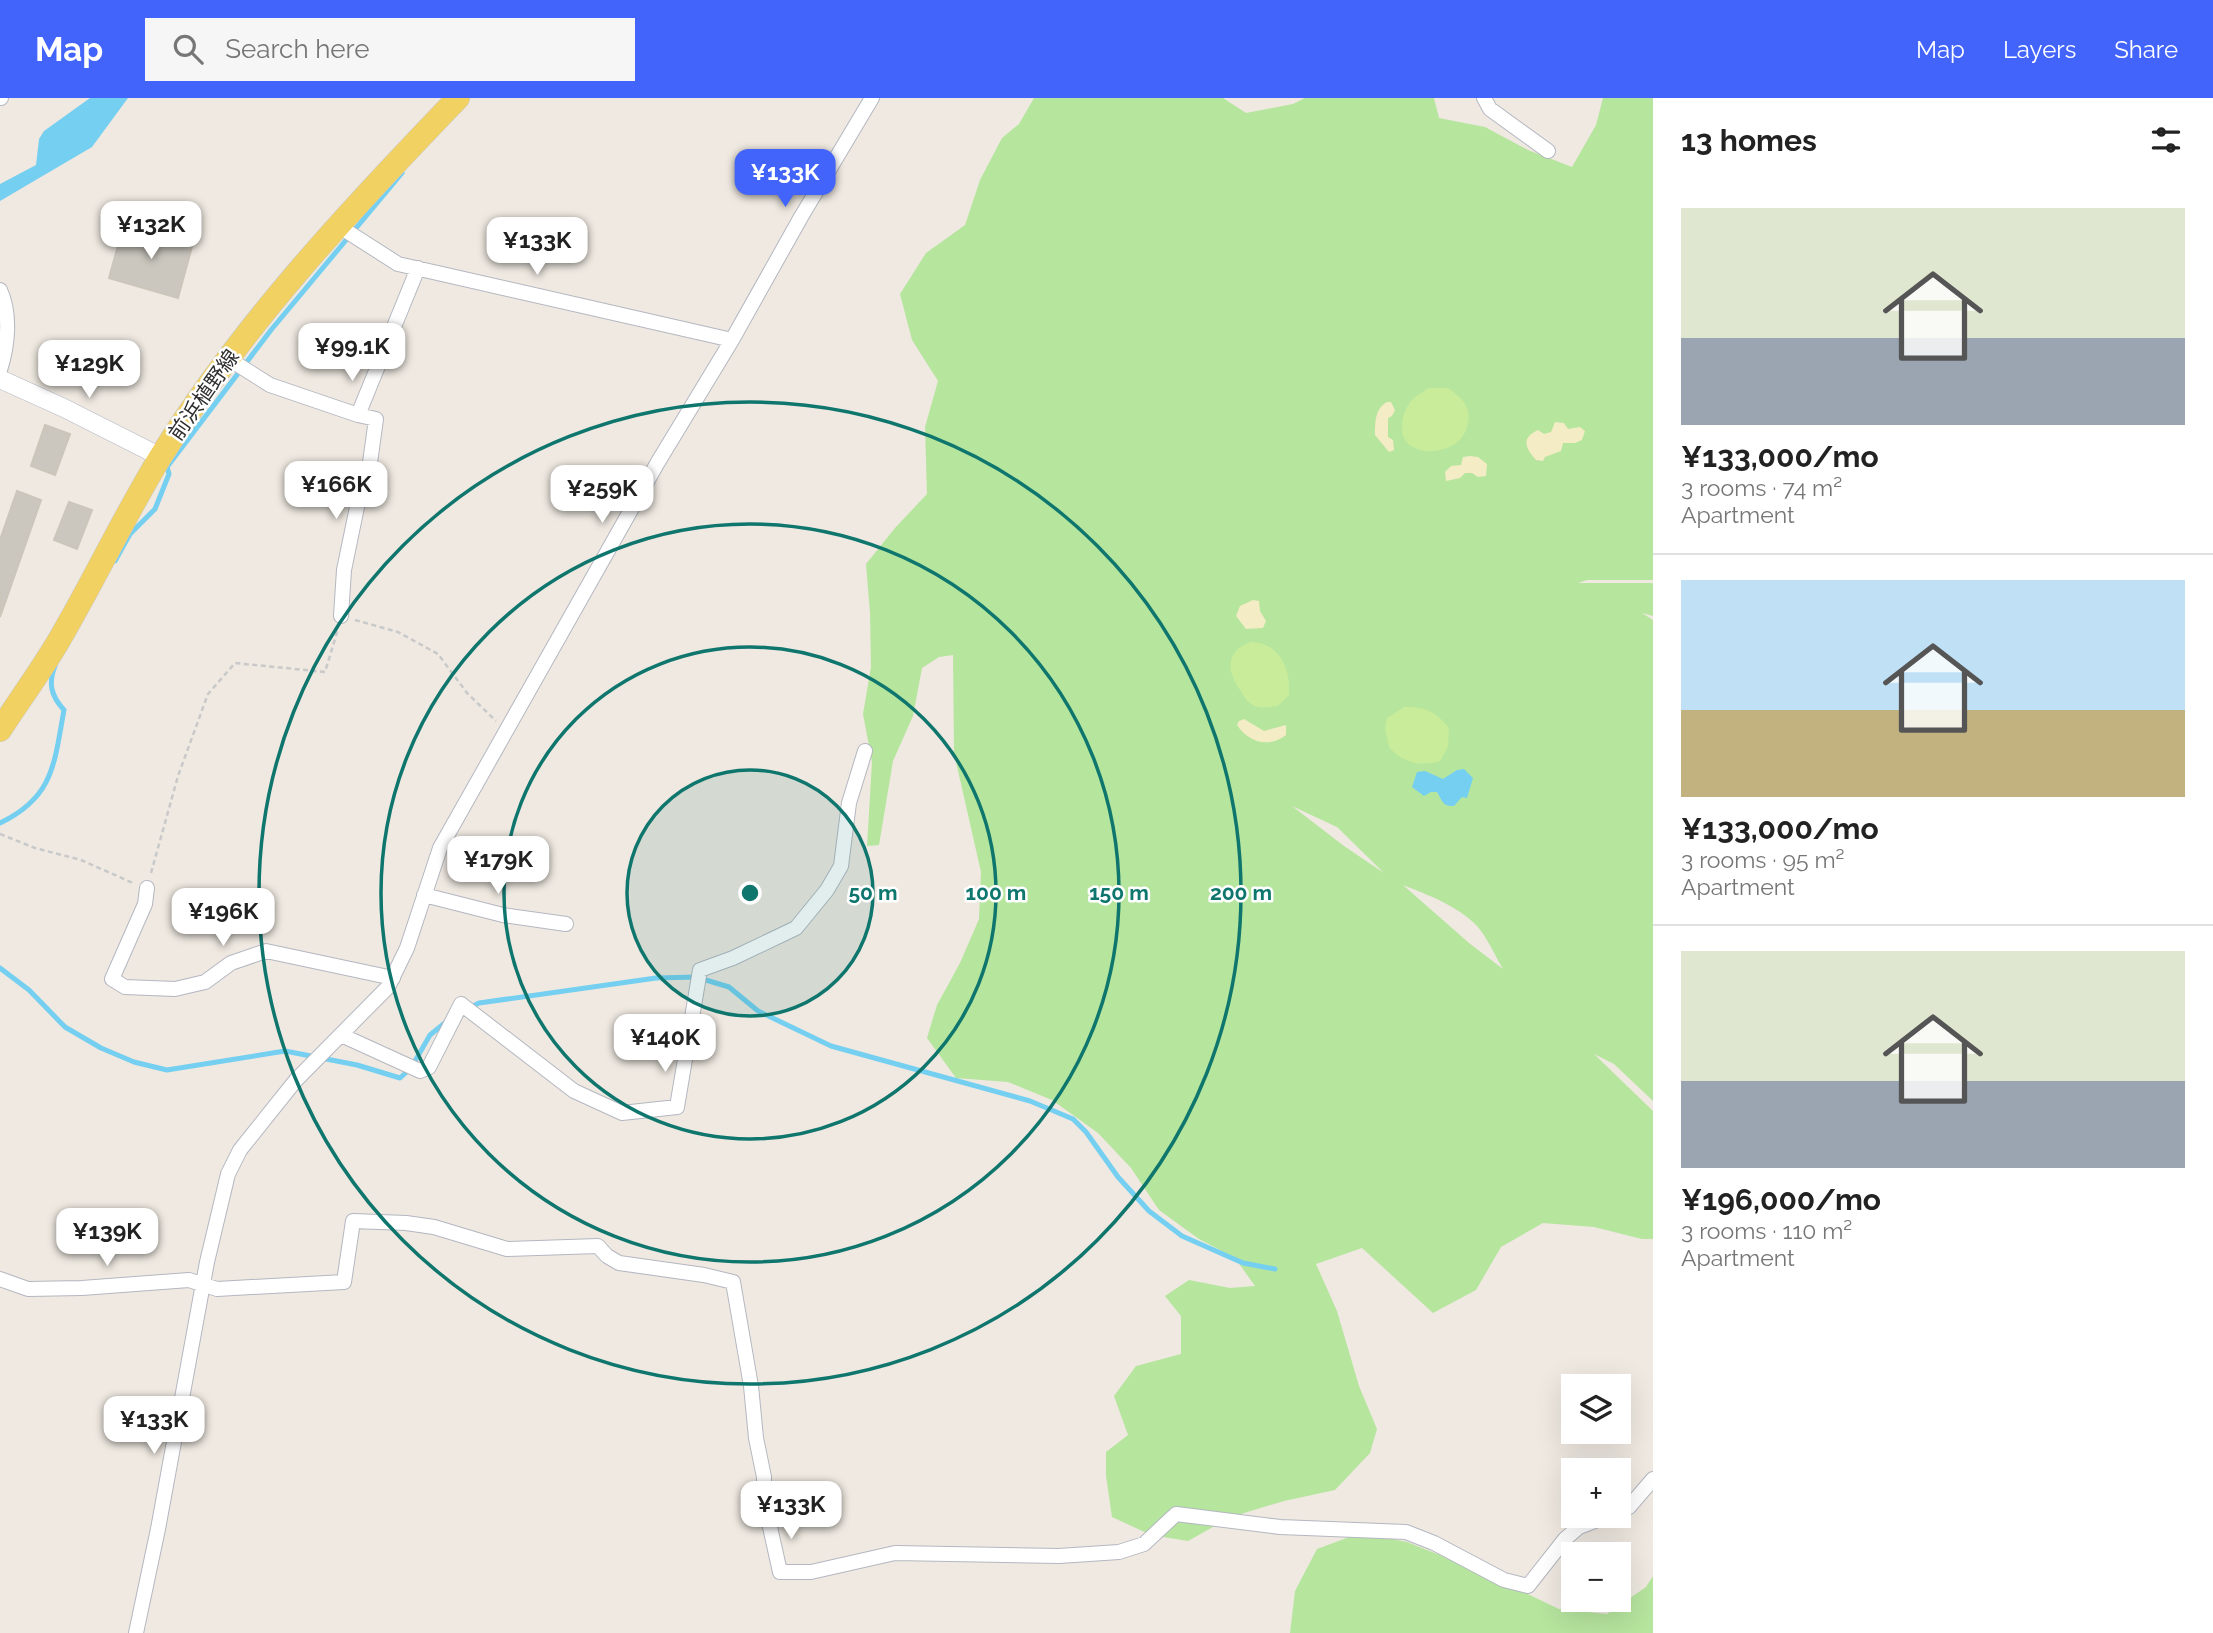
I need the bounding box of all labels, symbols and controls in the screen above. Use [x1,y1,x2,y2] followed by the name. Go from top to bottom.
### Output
[145,18,635,81] search box
[35,30,103,69] text: Map
[169,30,207,68] icon: search
[225,34,370,64] text: Search here
[1916,35,1965,64] text: Map
[2003,35,2076,64] text: Layers
[2114,35,2178,64] text: Share
[2147,121,2185,159] icon: filters
[1681,123,1817,158] text: 13 homes
[736,150,834,209] pin: ¥133K
[751,158,819,185] text: ¥133K
[102,202,200,261] pin: ¥132K
[117,210,185,237] text: ¥132K
[488,218,586,277] pin: ¥133K
[503,226,571,253] text: ¥133K
[1870,253,1996,379] icon: home
[295,324,409,383] pin: ¥99.1K
[314,332,390,359] text: ¥99.1K
[40,341,138,400] pin: ¥129K
[163,345,244,445] street label: 前浜植野線
[54,349,124,376] text: ¥129K
[1681,439,1879,474] text: ¥133,000/mo
[287,462,385,521] pin: ¥166K
[553,466,651,525] pin: ¥259K
[300,470,372,497] text: ¥166K
[566,474,638,501] text: ¥259K
[1681,474,1842,501] text: 3 rooms · 74 m²
[1681,501,1795,528] text: Apartment
[1870,625,1996,751] icon: home
[1681,811,1879,846] text: ¥133,000/mo
[449,836,547,896] pin: ¥179K
[463,845,533,872] text: ¥179K
[1681,846,1844,873] text: 3 rooms · 95 m²
[1681,873,1795,900] text: Apartment
[848,880,898,905] text: 50 m
[966,880,1026,905] text: 100 m
[1089,880,1149,905] text: 150 m
[1210,880,1272,905] text: 200 m
[738,881,762,905] centre of rings
[174,888,272,948] pin: ¥196K
[188,897,258,924] text: ¥196K
[1870,996,1996,1122] icon: home
[616,1014,714,1074] pin: ¥140K
[630,1023,700,1050] text: ¥140K
[1681,1182,1881,1217] text: ¥196,000/mo
[58,1208,156,1268] pin: ¥139K
[72,1217,142,1244] text: ¥139K
[1681,1217,1852,1244] text: 3 rooms · 110 m²
[1681,1244,1795,1271] text: Apartment
[1561,1374,1631,1612] map controls
[1561,1374,1631,1444] button: layers
[105,1396,203,1456] pin: ¥133K
[120,1405,188,1432] text: ¥133K
[1561,1458,1631,1528] button: +
[742,1482,840,1541] pin: ¥133K
[757,1490,825,1517] text: ¥133K
[1561,1542,1631,1612] button: −

